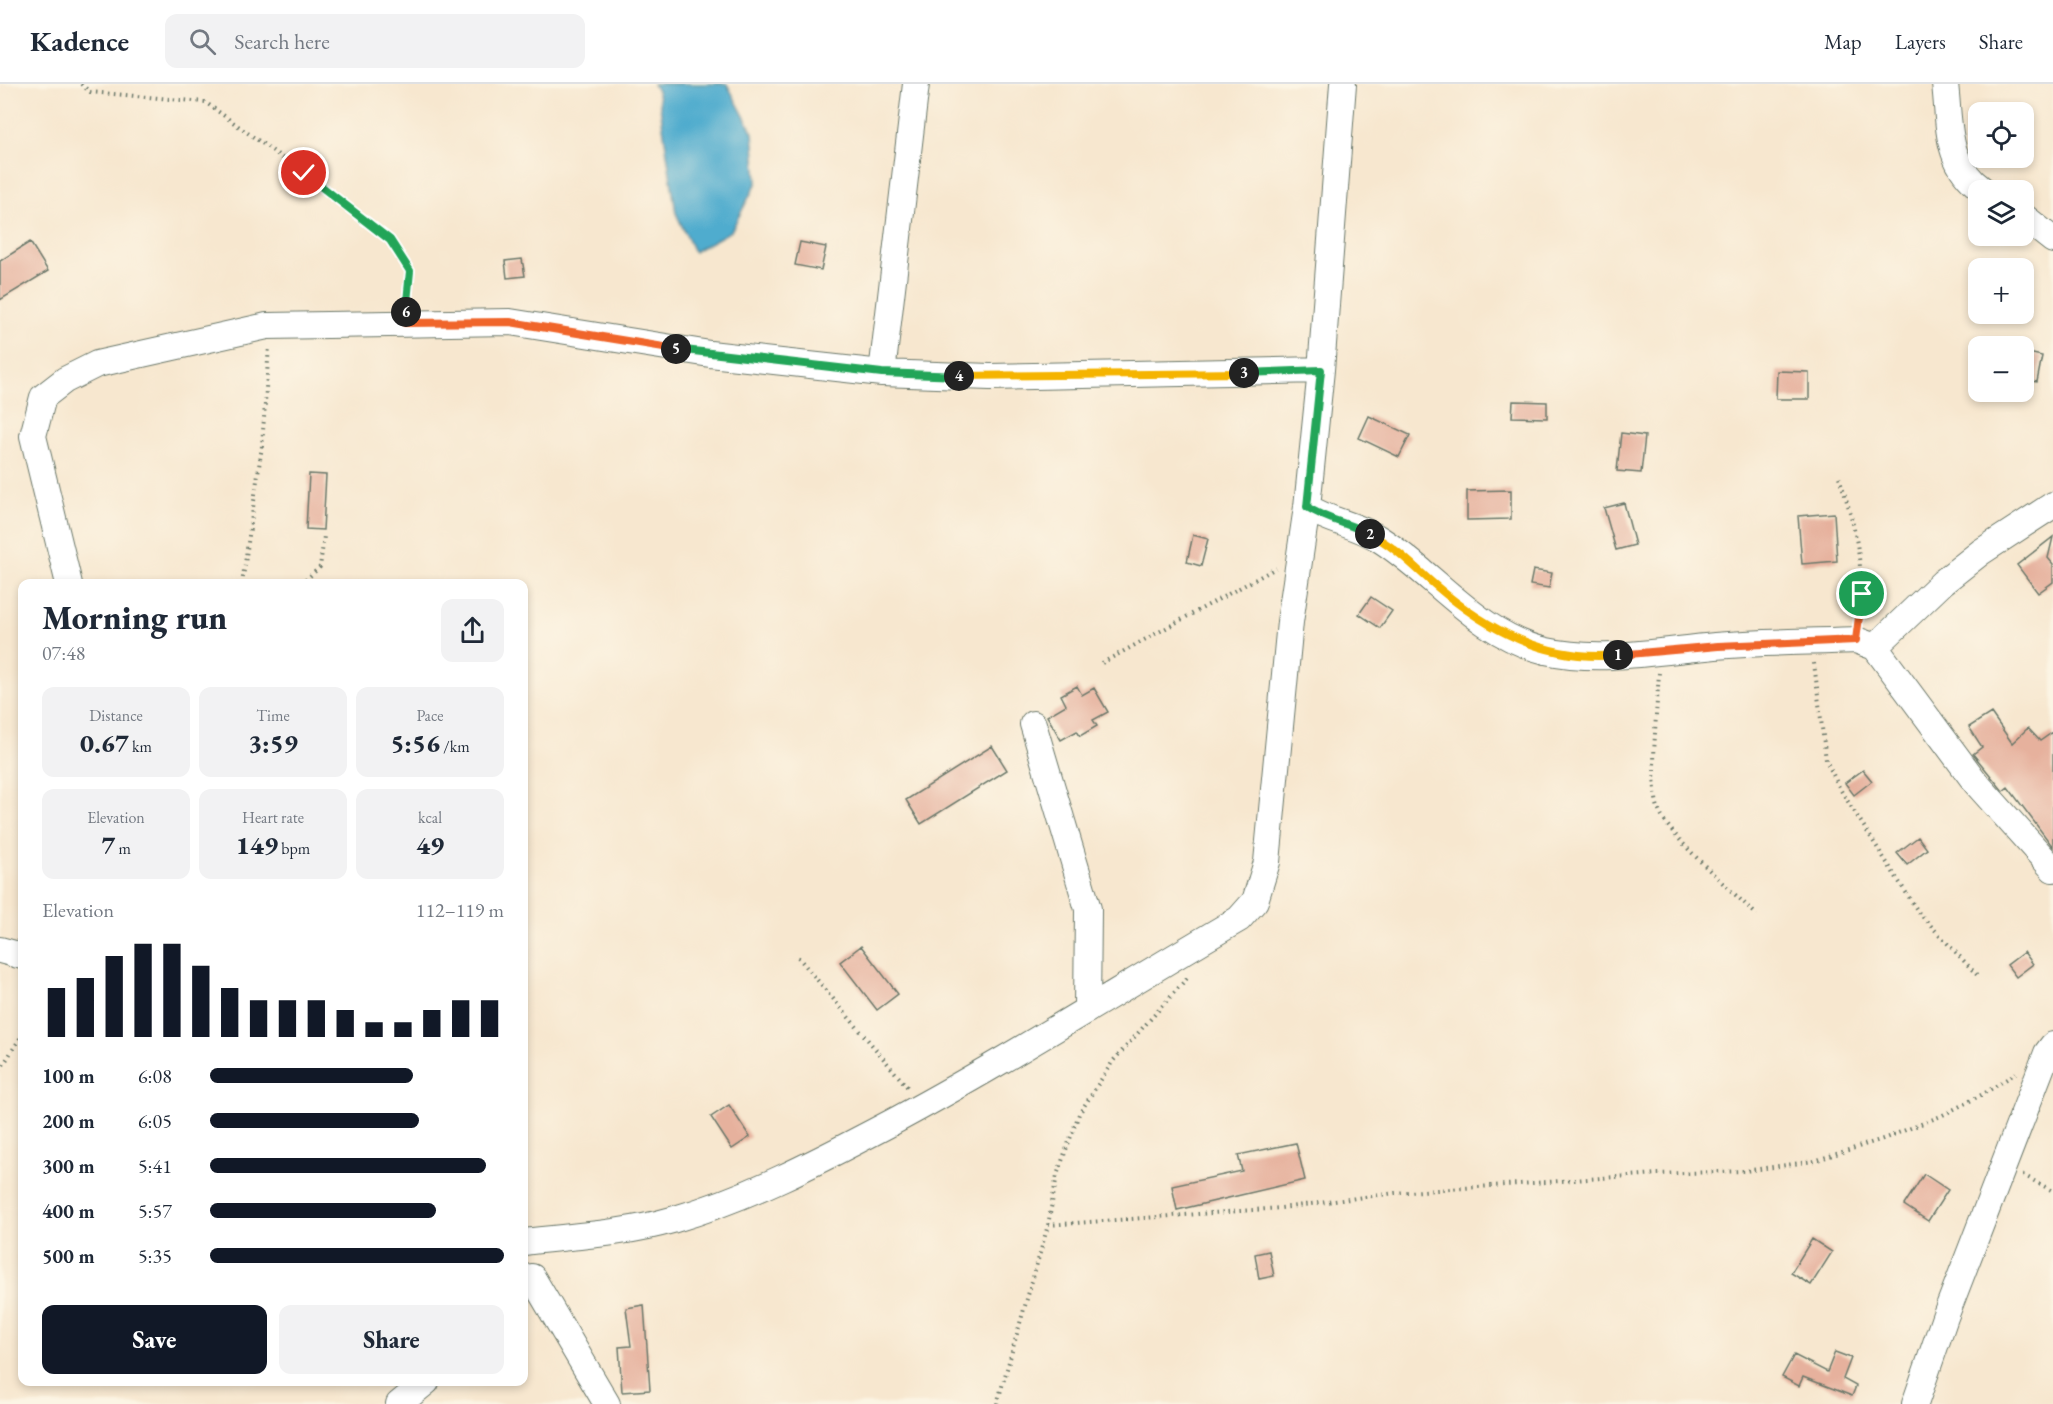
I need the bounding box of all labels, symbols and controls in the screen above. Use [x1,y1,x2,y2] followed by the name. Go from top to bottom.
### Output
[165,14,585,68] search box
[30,23,129,59] text: Kadence
[186,25,219,58] icon: search
[234,27,330,56] text: Search here
[1824,28,1862,55] text: Map
[1895,28,1946,55] text: Layers
[1979,28,2023,55] text: Share
[1968,102,2034,402] map controls
[1968,102,2034,168] button: locate
[278,147,329,198] pin
[287,156,320,189] icon: check
[1968,180,2034,246] button: layers
[1968,258,2034,324] button: +
[391,297,421,327] pin: 6
[402,301,410,322] text: 6
[661,334,691,364] pin: 5
[1968,336,2034,402] button: −
[672,338,680,359] text: 5
[1229,358,1259,388] pin: 3
[944,361,974,391] pin: 4
[1240,362,1248,383] text: 3
[955,365,963,386] text: 4
[1355,519,1385,549] pin: 2
[1366,523,1374,544] text: 2
[1836,568,1887,619] pin
[1845,577,1878,610] icon: arrive
[42,596,227,639] text: Morning run
[441,599,504,662] button: share
[42,640,85,666] text: 07:48
[1603,640,1633,670] pin: 1
[1614,644,1622,665] text: 1
[89,705,143,726] text: Distance
[256,705,290,726] text: Time
[417,705,443,726] text: Pace
[80,726,129,760] text: 0.67
[248,726,298,760] text: 3:59
[390,726,440,760] text: 5:56
[129,736,152,757] text: km
[440,736,470,757] text: /km
[87,807,145,828] text: Elevation
[242,807,304,828] text: Heart rate
[418,807,442,828] text: kcal
[101,828,115,862] text: 7
[236,828,278,862] text: 149
[416,828,444,862] text: 49
[115,838,131,859] text: m
[278,838,310,859] text: bpm
[42,897,114,923] text: Elevation
[416,897,504,923] text: 112–119 m
[42,1063,95,1089] text: 100 m
[138,1063,172,1089] text: 6:08
[42,1108,95,1134] text: 200 m
[138,1108,172,1134] text: 6:05
[42,1153,95,1179] text: 300 m
[138,1153,172,1179] text: 5:41
[42,1198,95,1224] text: 400 m
[138,1198,172,1224] text: 5:57
[42,1243,95,1269] text: 500 m
[138,1243,172,1269] text: 5:35
[42,1305,267,1374] button: Save
[279,1305,504,1374] button: Share

